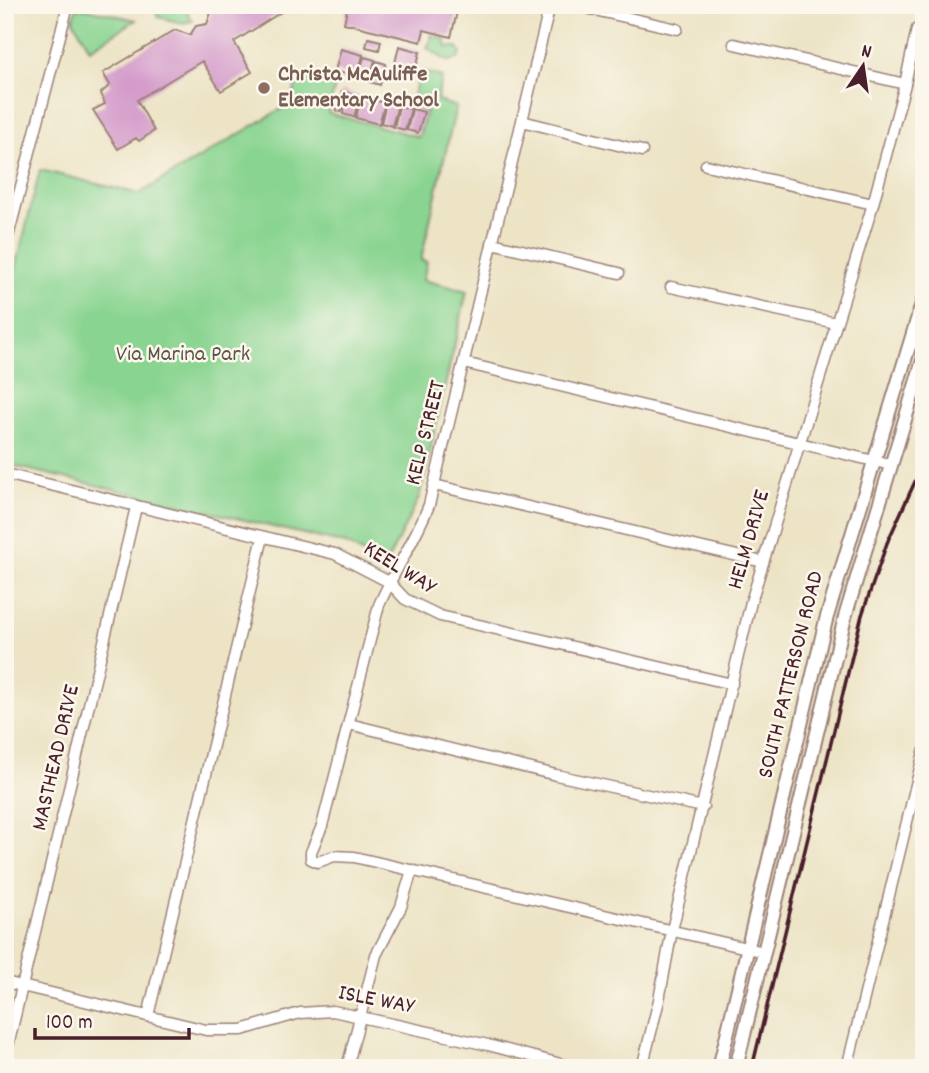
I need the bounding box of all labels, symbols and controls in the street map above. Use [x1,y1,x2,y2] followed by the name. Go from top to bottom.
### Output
[828,32,898,102] north arrow
[858,39,874,67] text: N
[278,59,439,118] place label: Christa McAuliffe Elementary School
[256,80,272,96] marker: Christa McAuliffe Elementary School
[116,339,250,372] park label: Via Marina Park
[398,377,456,489] street label: KELP STREET
[720,486,780,594] street label: HELM DRIVE
[356,534,442,605] street label: KEEL WAY
[750,568,834,782] street label: SOUTH PATTERSON ROAD
[24,681,90,834] street label: MASTHEAD DRIVE
[335,977,417,1025] street label: ISLE WAY
[35,996,189,1040] scale bar
[46,1009,93,1039] text: 100 m

